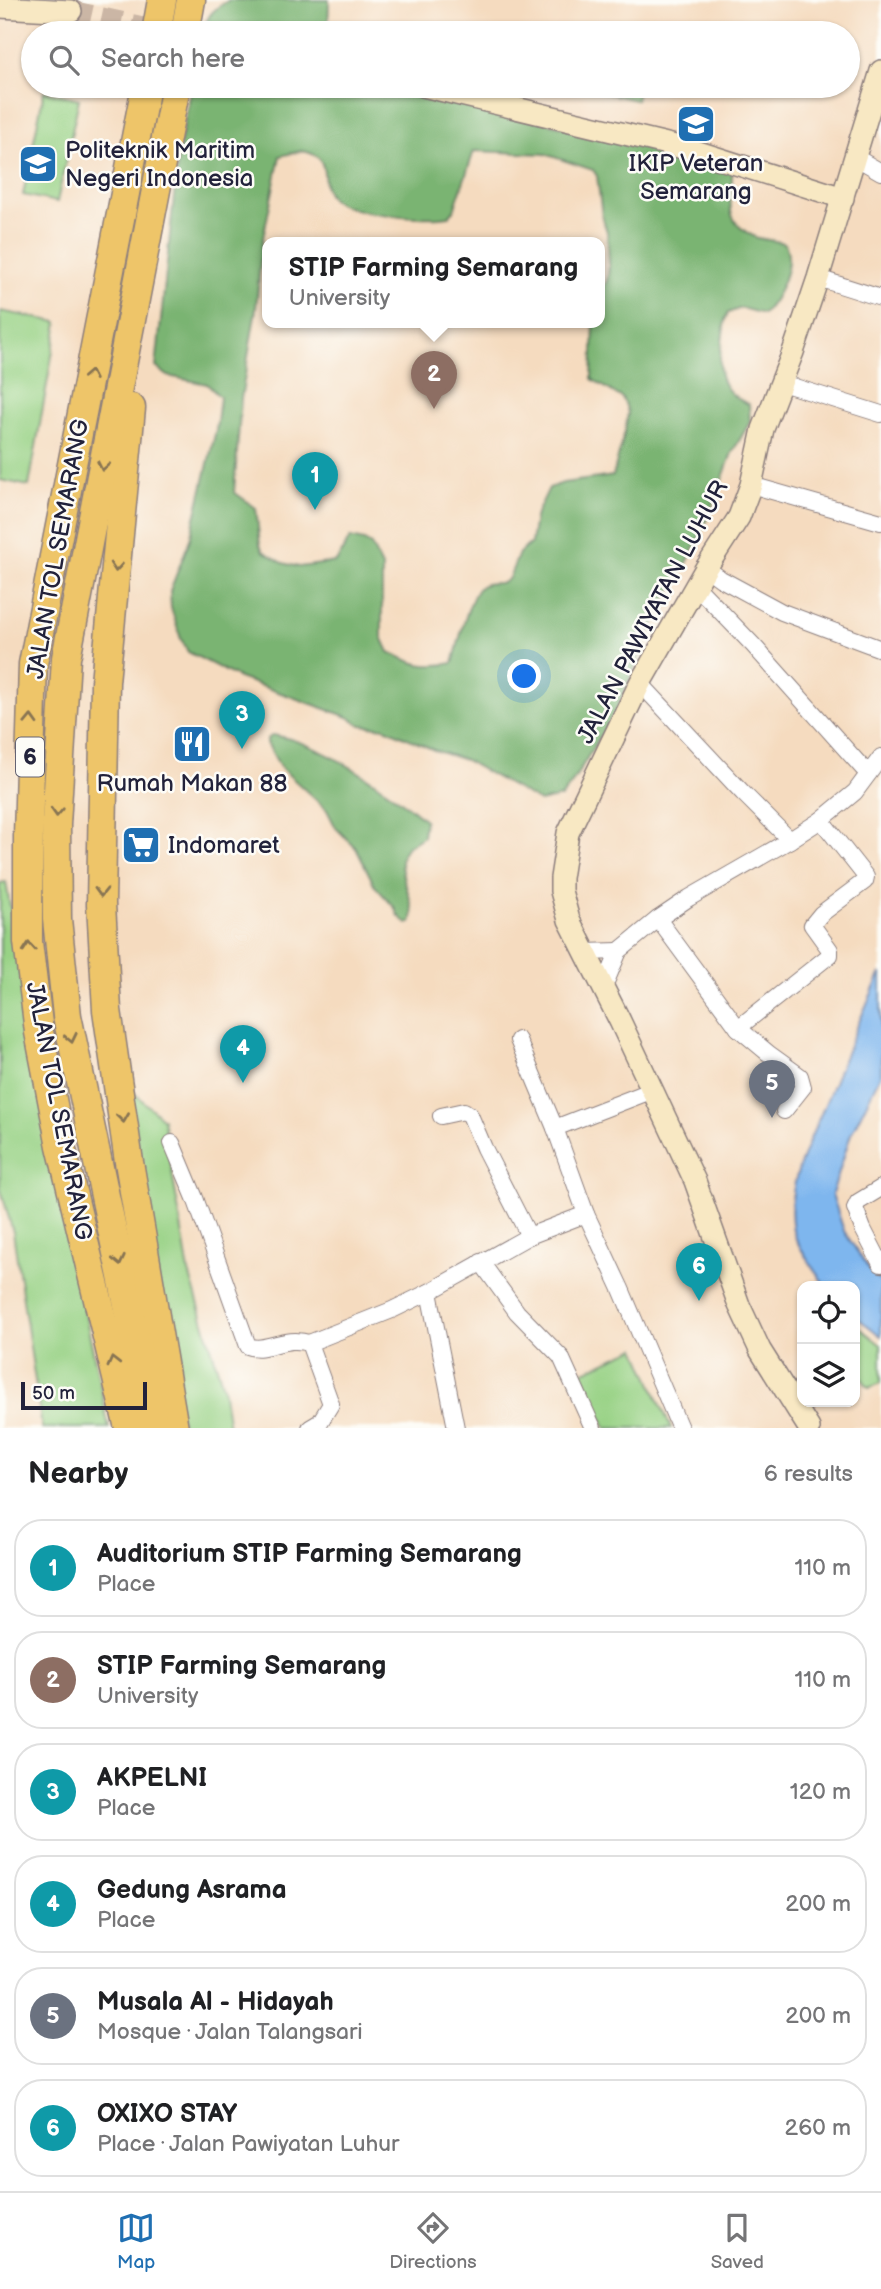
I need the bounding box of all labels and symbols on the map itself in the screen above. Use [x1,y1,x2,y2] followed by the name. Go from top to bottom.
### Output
[675,103,717,145] school or university icon: IKIP Veteran Semarang
[65,136,255,193] place label: Politeknik Maritim Negeri Indonesia
[17,143,59,185] school or university icon: Politeknik Maritim Negeri Indonesia
[629,149,763,206] place label: IKIP Veteran Semarang
[411,351,457,409] pin: 2
[82,369,97,381] one-way arrow
[21,417,95,681] street label: JALAN TOL SEMARANG
[292,452,338,510] pin: 1
[97,460,112,472] one-way arrow
[571,475,735,749] street label: JALAN PAWIYATAN LUHUR
[109,562,124,573] one-way arrow
[507,659,541,693] your location
[219,691,265,749] pin: 3
[24,714,39,725] one-way arrow
[171,723,213,765] restaurant icon: Rumah Makan 88
[16,737,44,776] road number: 6
[97,769,287,798] place label: Rumah Makan 88
[50,807,65,818] one-way arrow
[120,824,162,866] supermarket icon: Indomaret
[168,831,280,860] place label: Indomaret
[93,888,109,898] one-way arrow
[22,941,37,952] one-way arrow
[20,979,98,1243] street label: JALAN TOL SEMARANG
[220,1025,266,1083] pin: 4
[63,1032,78,1044] one-way arrow
[749,1060,795,1118] pin: 5
[115,1113,130,1124] one-way arrow
[676,1243,722,1301] pin: 6
[110,1255,125,1267] one-way arrow
[107,1356,121,1368] one-way arrow
[21,1379,147,1411] scale bar

